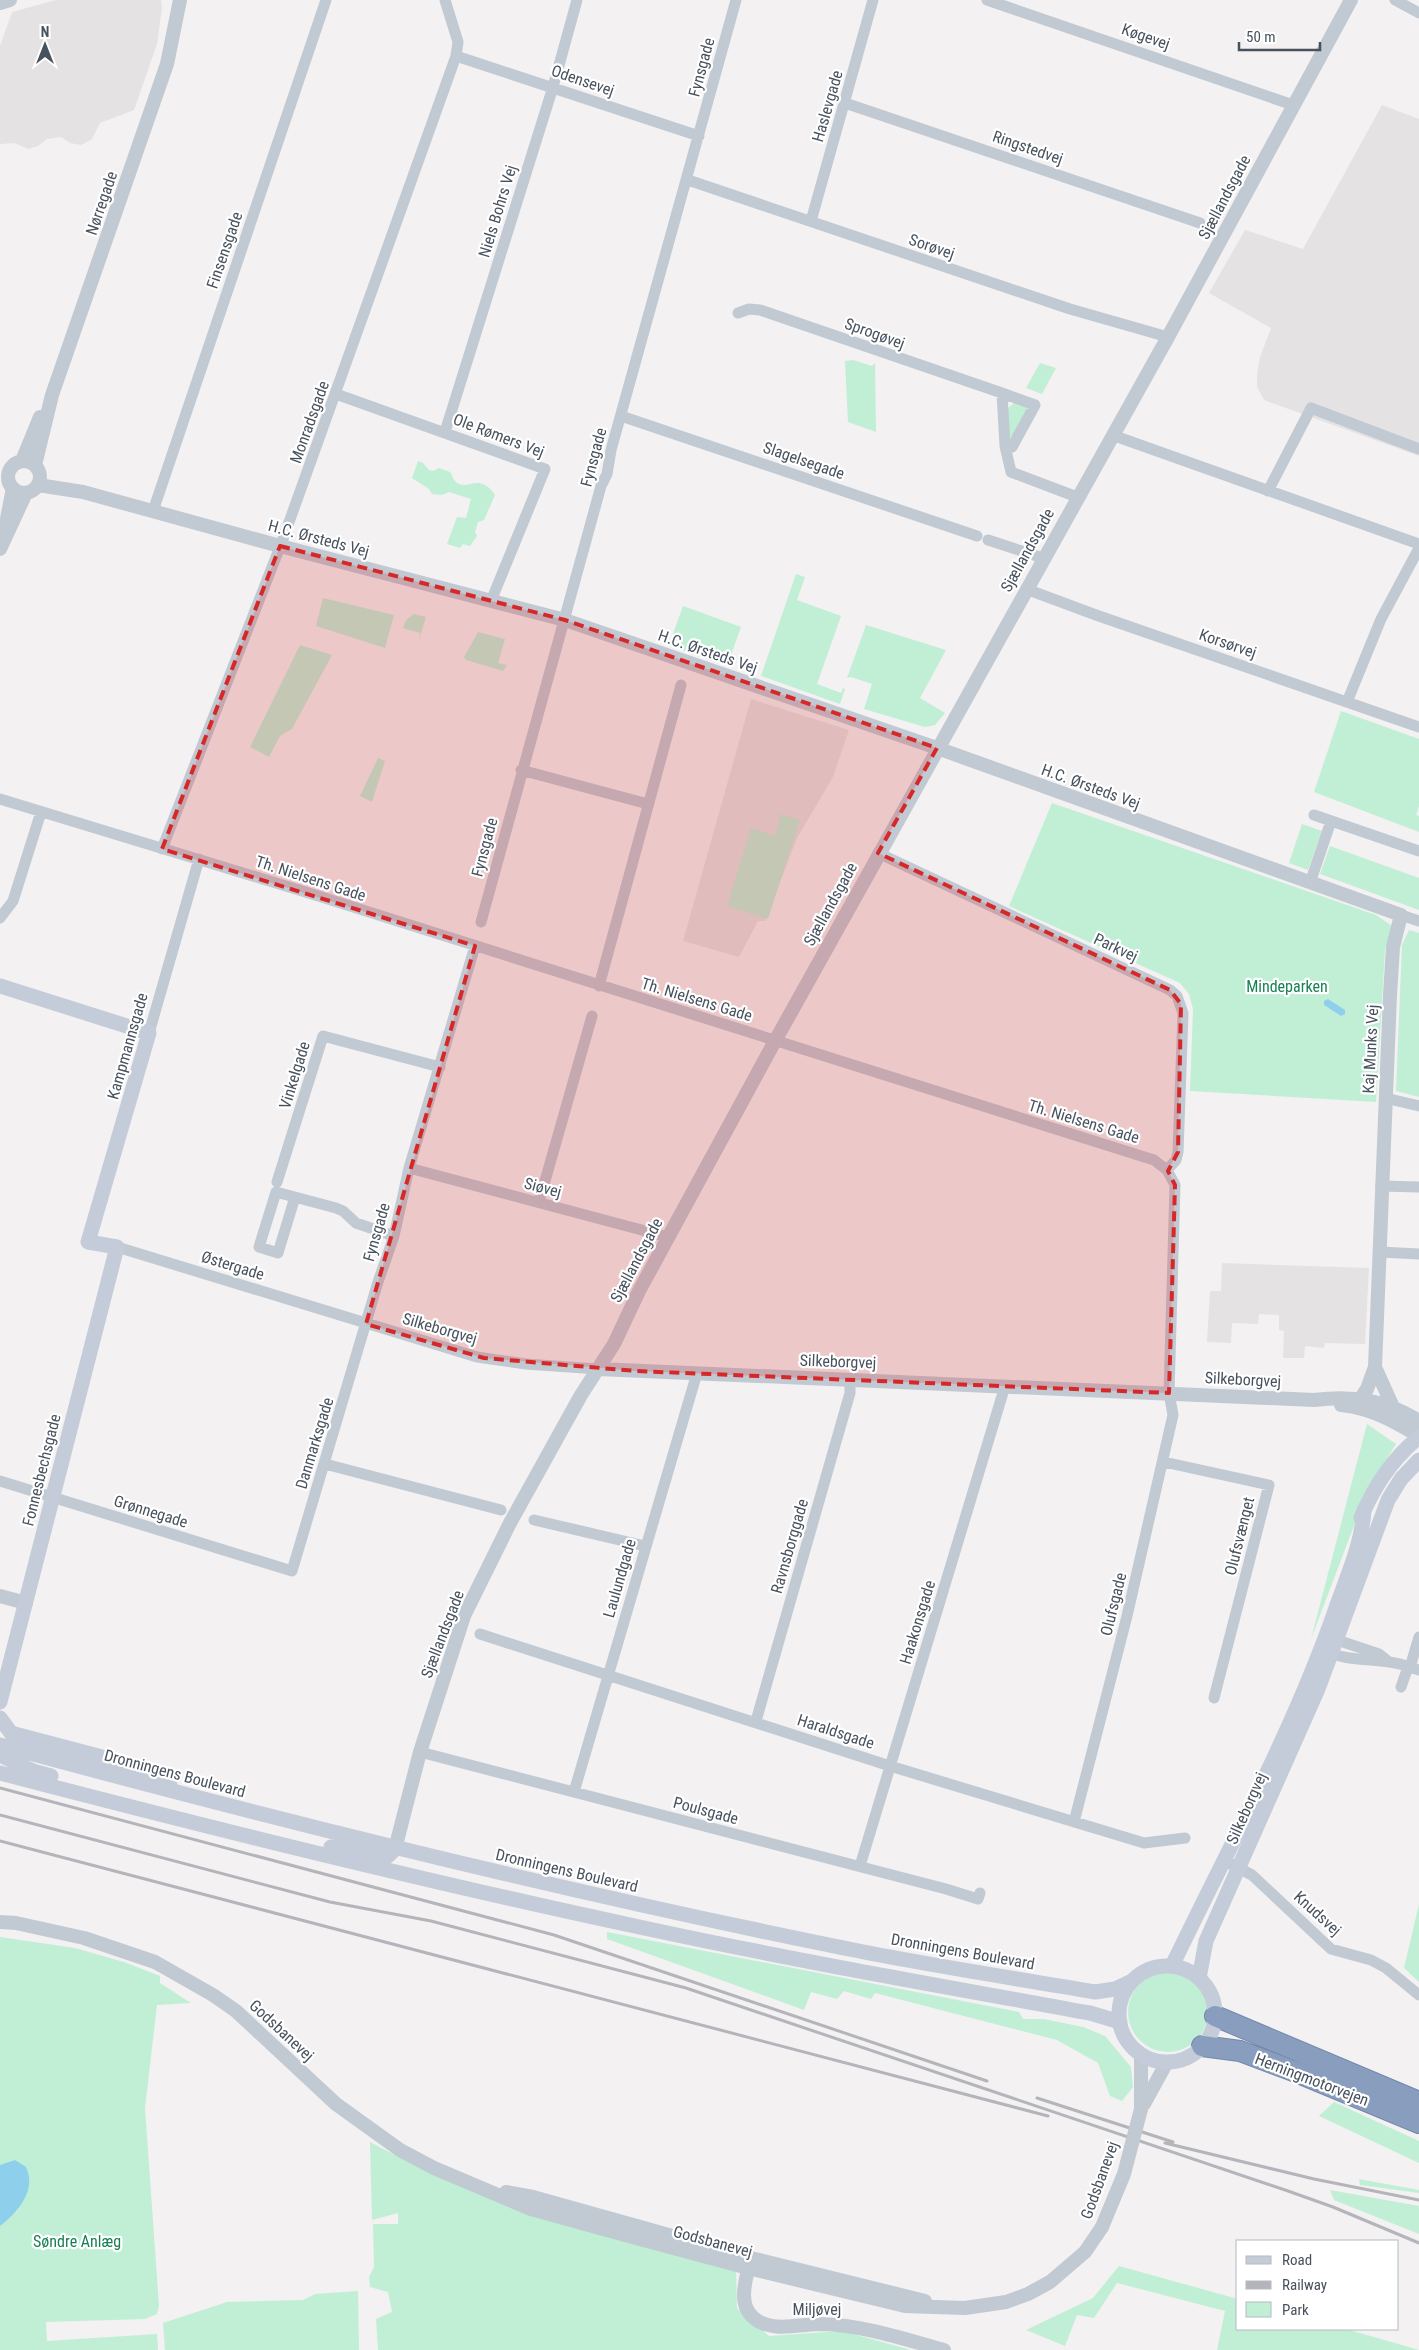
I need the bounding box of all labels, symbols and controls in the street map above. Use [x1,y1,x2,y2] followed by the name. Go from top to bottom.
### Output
[1119,19,1172,54] street label: Køgevej
[20,20,70,70] north arrow
[1239,20,1320,52] scale bar
[41,24,49,40] text: N
[1246,28,1276,46] text: 50 m
[685,36,718,99] street label: Fynsgade
[549,61,617,100] street label: Odensevej
[808,68,847,144] street label: Haslevgade
[990,127,1065,168] street label: Ringstedvej
[1194,152,1255,243] street label: Sjællandsgade
[474,163,521,260] street label: Niels Bohrs Vej
[82,169,121,237] street label: Nørregade
[202,209,246,291] street label: Finsensgade
[907,230,957,263] street label: Sorøvej
[842,314,908,353] street label: Sprogøvej
[286,378,333,466] street label: Monradsgade
[451,409,547,462] street label: Ole Rømers Vej
[577,426,610,489] street label: Fynsgade
[761,438,847,483] street label: Slagelsegade
[997,505,1058,595] street label: Sjællandsgade
[266,516,371,561] street label: H.C. Ørsteds Vej
[1197,625,1259,662] street label: Korsørvej
[656,626,760,677] street label: H.C. Ørsteds Vej
[1039,760,1143,813] street label: H.C. Ørsteds Vej
[468,816,501,879] street label: Fynsgade
[253,852,368,905] street label: Th. Nielsens Gade
[800,859,861,949] street label: Sjællandsgade
[1091,929,1141,966] street label: Parkvej
[639,974,755,1025] street label: Th. Nielsens Gade
[1246,977,1328,996] park label: Mindeparken
[103,991,152,1102] street label: Kampmannsgade
[1359,1004,1382,1094] street label: Kaj Munks Vej
[275,1039,314,1111] street label: Vinkelgade
[1026,1096,1142,1147] street label: Th. Nielsens Gade
[522,1173,564,1202] street label: Siøvej
[359,1201,394,1264] street label: Fynsgade
[606,1215,667,1306] street label: Sjællandsgade
[199,1247,267,1284] street label: Østergade
[400,1309,479,1348] street label: Silkeborgvej
[799,1351,877,1372] street label: Silkeborgvej
[1204,1368,1282,1391] street label: Silkeborgvej
[292,1395,337,1491] street label: Danmarksgade
[18,1412,65,1528] street label: Fonnesbechsgade
[112,1491,190,1532] street label: Grønnegade
[1221,1495,1258,1577] street label: Olufsvænget
[767,1497,812,1596] street label: Ravnsborggade
[599,1537,640,1620] street label: Laulundgade
[1096,1571,1130,1638] street label: Olufsgade
[896,1578,939,1666] street label: Haakonsgade
[417,1588,468,1681] street label: Sjællandsgade
[795,1710,877,1753] street label: Haraldsgade
[102,1745,248,1801] street label: Dronningens Boulevard
[1222,1769,1271,1847] street label: Silkeborgvej
[671,1793,740,1828] street label: Poulsgade
[494,1845,640,1896] street label: Dronningens Boulevard
[1290,1887,1345,1940] street label: Knudsvej
[890,1929,1036,1973] street label: Dronningens Boulevard
[245,1996,318,2065] street label: Godsbanevej
[1252,2049,1371,2110] street label: Herningmotorvejen
[1077,2139,1122,2222] street label: Godsbanevej
[671,2222,755,2261] street label: Godsbanevej
[33,2232,121,2251] park label: Søndre Anlæg
[1236,2240,1399,2330] legend
[1282,2251,1312,2269] text: Road
[1282,2276,1327,2294] text: Railway
[793,2300,841,2319] street label: Miljøvej
[1282,2301,1309,2319] text: Park

